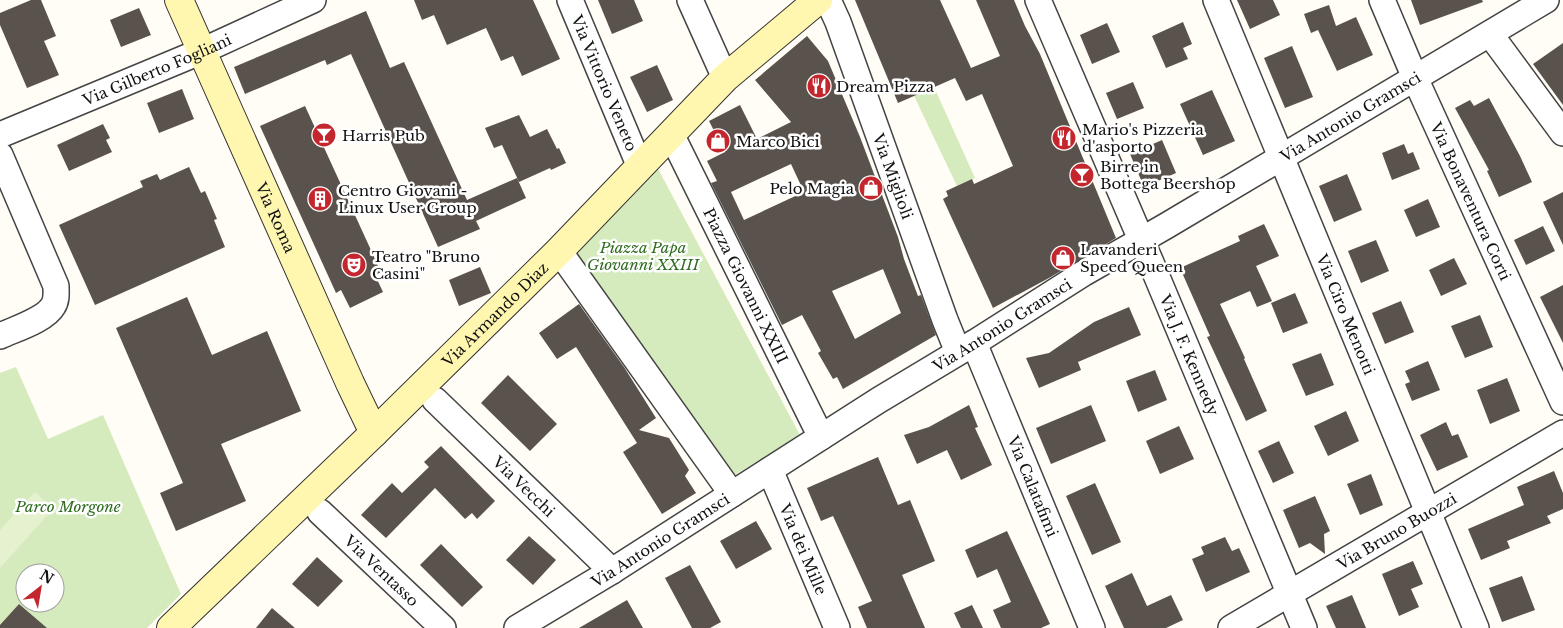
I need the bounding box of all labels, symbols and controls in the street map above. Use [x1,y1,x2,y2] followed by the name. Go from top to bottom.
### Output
[567,11,642,154] street label: Via Vittorio Veneto
[79,29,234,110] street label: Via Gilberto Fogliani
[1276,67,1424,166] street label: Via Antonio Gramsci
[806,73,832,99] restaurant icon: Dream Pizza
[836,77,935,96] place label: Dream Pizza
[1426,118,1516,283] street label: Via Bonaventura Corti
[1082,120,1205,156] place label: Mario's Pizzeria d'asporto
[311,122,337,148] bar icon: Harris Pub
[1051,125,1077,151] restaurant icon: Mario's Pizzeria d'asporto
[342,126,425,145] place label: Harris Pub
[705,128,731,154] shop icon: Marco Bici
[869,130,917,222] street label: Via Miglioli
[736,132,820,151] place label: Marco Bici
[1100,157,1236,193] place label: Birre in Bottega Beershop
[1069,162,1095,188] bar icon: Birre in Bottega Beershop
[858,175,884,201] shop icon: Pelo Magia
[252,178,300,256] street label: Via Roma
[769,179,855,198] place label: Pelo Magia
[338,181,477,217] place label: Centro Giovani - Linux User Group
[307,186,333,212] building icon: Centro Giovani - Linux User Group
[700,205,792,366] street label: Piazza Giovanni XXIII
[587,238,701,274] park label: Piazza Papa Giovanni XXIII
[1080,240,1183,276] place label: Lavanderi Speed Queen
[1050,245,1076,271] shop icon: Lavanderi Speed Queen
[372,247,480,283] place label: Teatro "Bruno Casini"
[1312,250,1379,377] street label: Via Ciro Menotti
[341,252,367,278] theatre icon: Teatro "Bruno Casini"
[437,258,552,371] street label: Via Armando Diaz
[928,274,1075,376] street label: Via Antonio Gramsci
[1156,291,1224,419] street label: Via J. F. Kennedy
[1004,432,1063,540] street label: Via Calatafimi
[488,451,559,521] street label: Via Vecchi
[1332,488,1460,574] street label: Via Bruno Buozzi
[587,489,733,591] street label: Via Antonio Gramsci
[14,497,121,516] park label: Parco Morgone
[775,500,831,598] street label: Via dei Mille
[340,530,423,610] street label: Via Ventasso
[15,563,65,613] north arrow
[36,566,57,588] text: N

